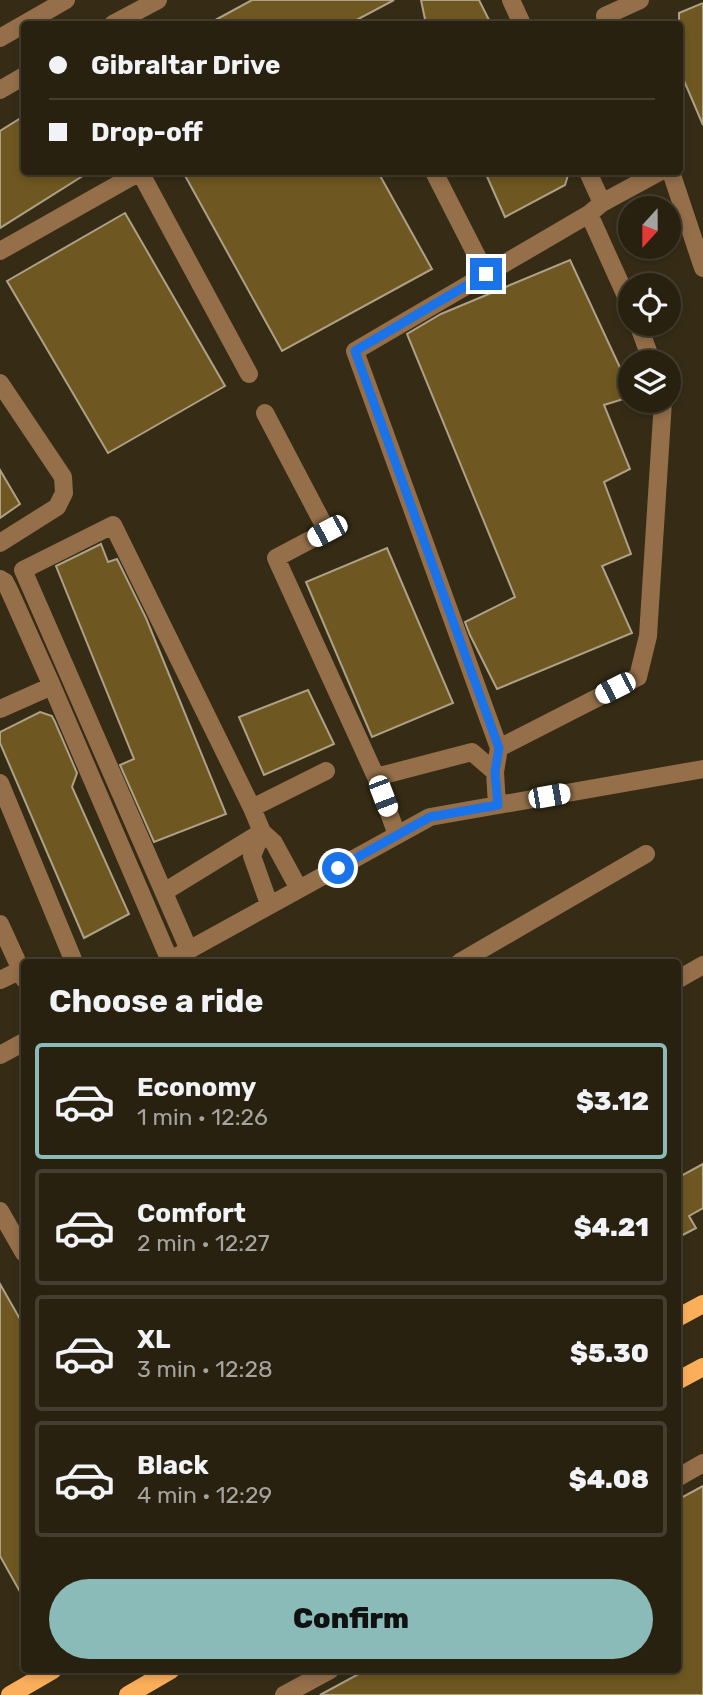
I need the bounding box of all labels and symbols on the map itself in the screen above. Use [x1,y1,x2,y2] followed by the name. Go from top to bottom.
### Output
[618,196,681,259] north arrow
[470,258,502,290] route end
[304,512,351,550] car
[592,669,639,707] car
[366,773,401,819] car
[527,782,572,810] car
[322,852,354,884] route start

